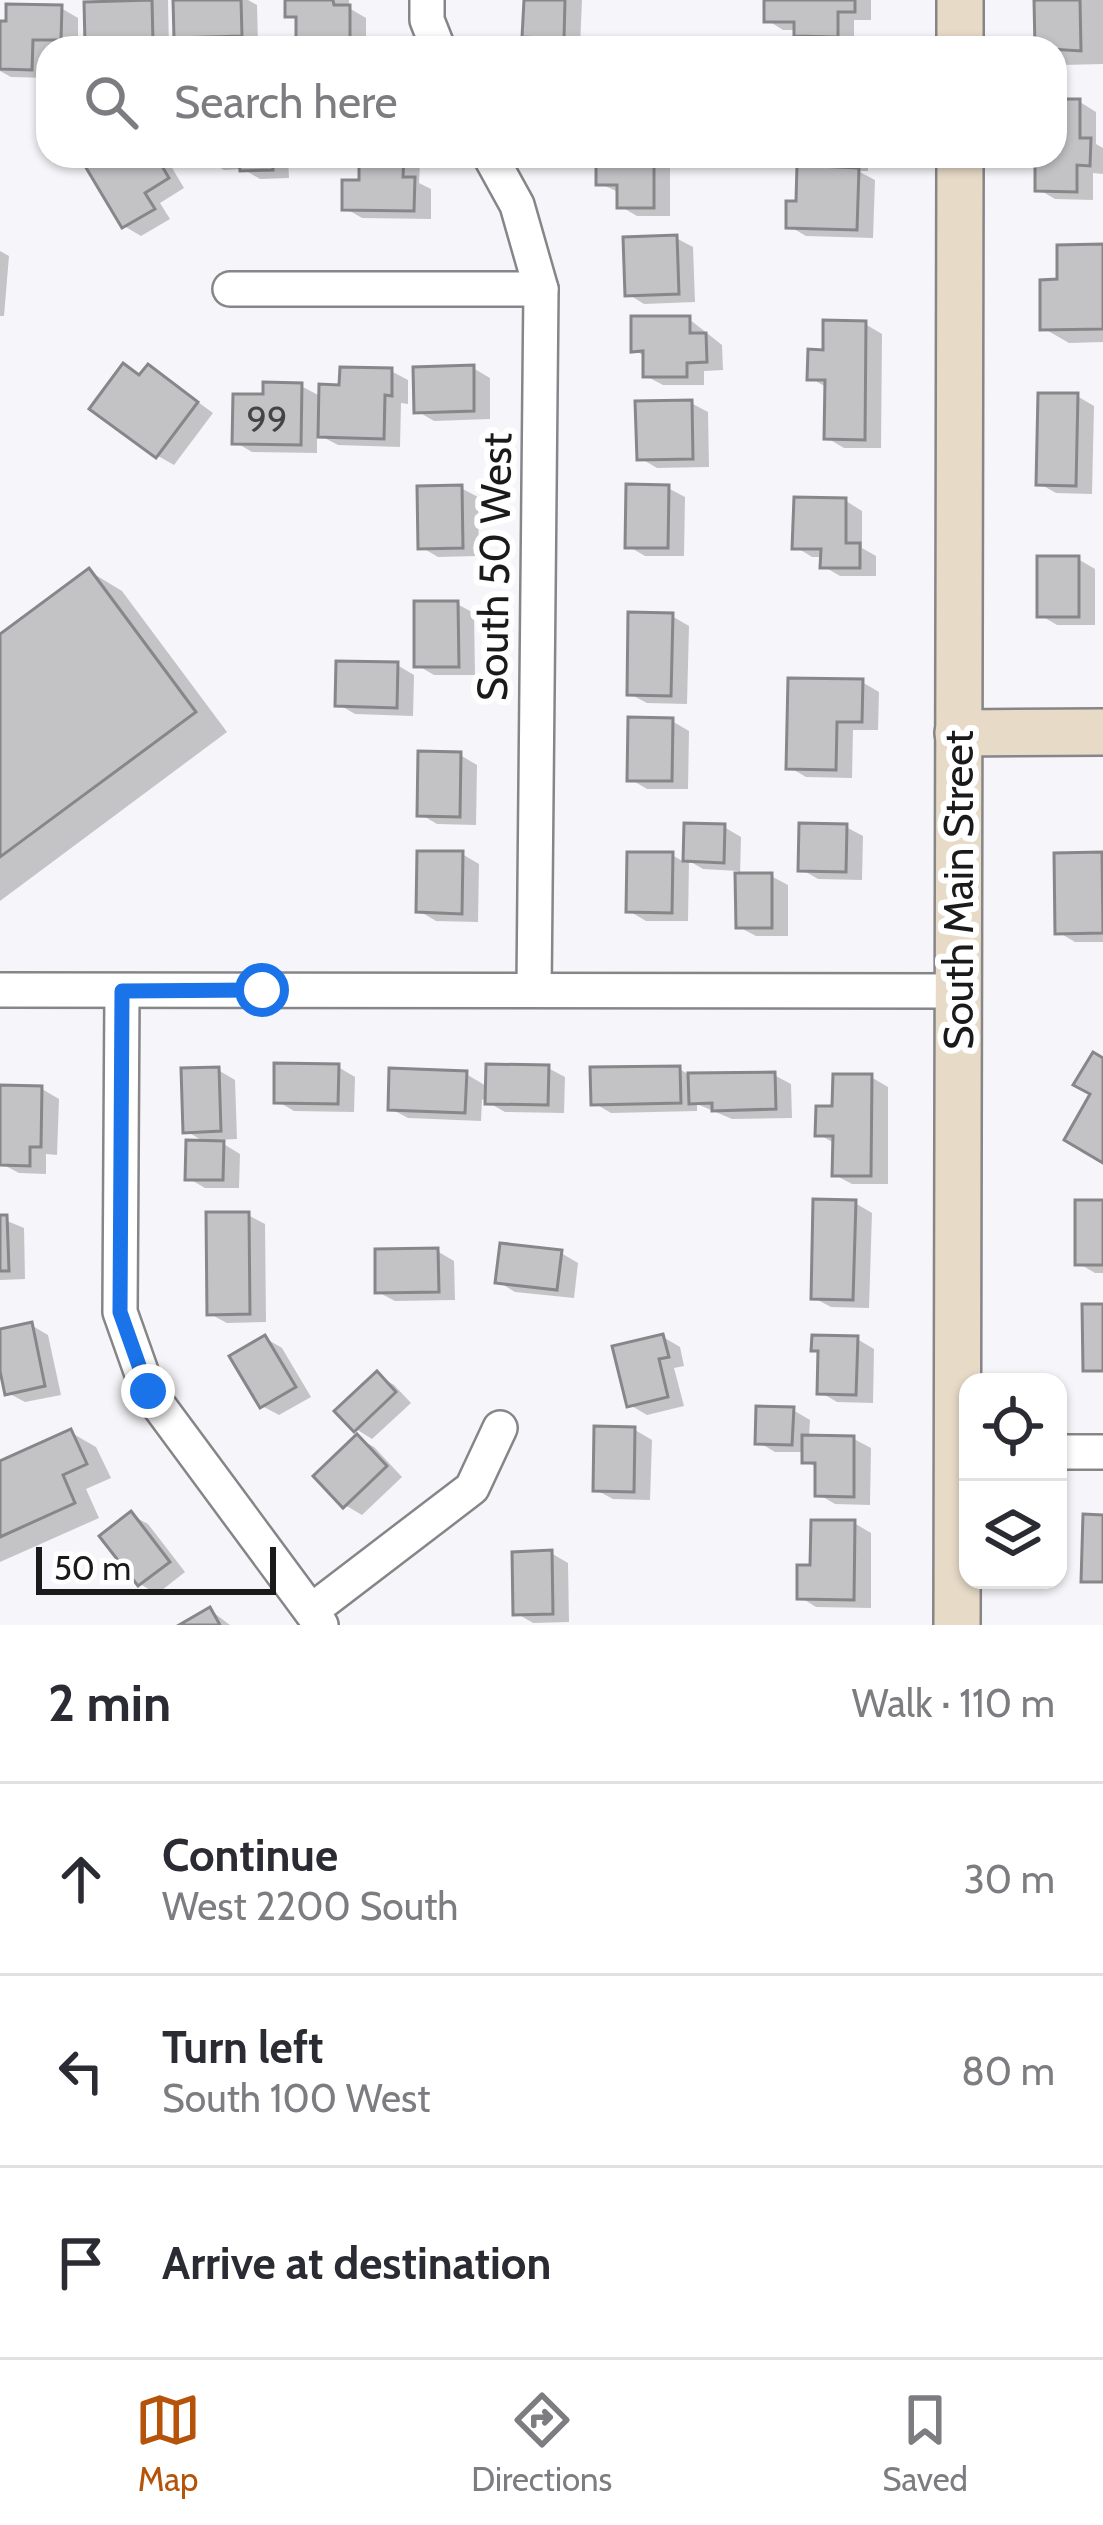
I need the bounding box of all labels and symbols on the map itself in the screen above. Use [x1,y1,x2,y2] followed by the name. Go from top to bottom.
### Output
[247,397,287,441] house number: 99
[466,432,522,702] street label: South 50 West
[932,730,984,1050] street label: South Main Street
[235,963,289,1017] route start
[121,1364,175,1418] route end
[36,1541,276,1594] scale bar

